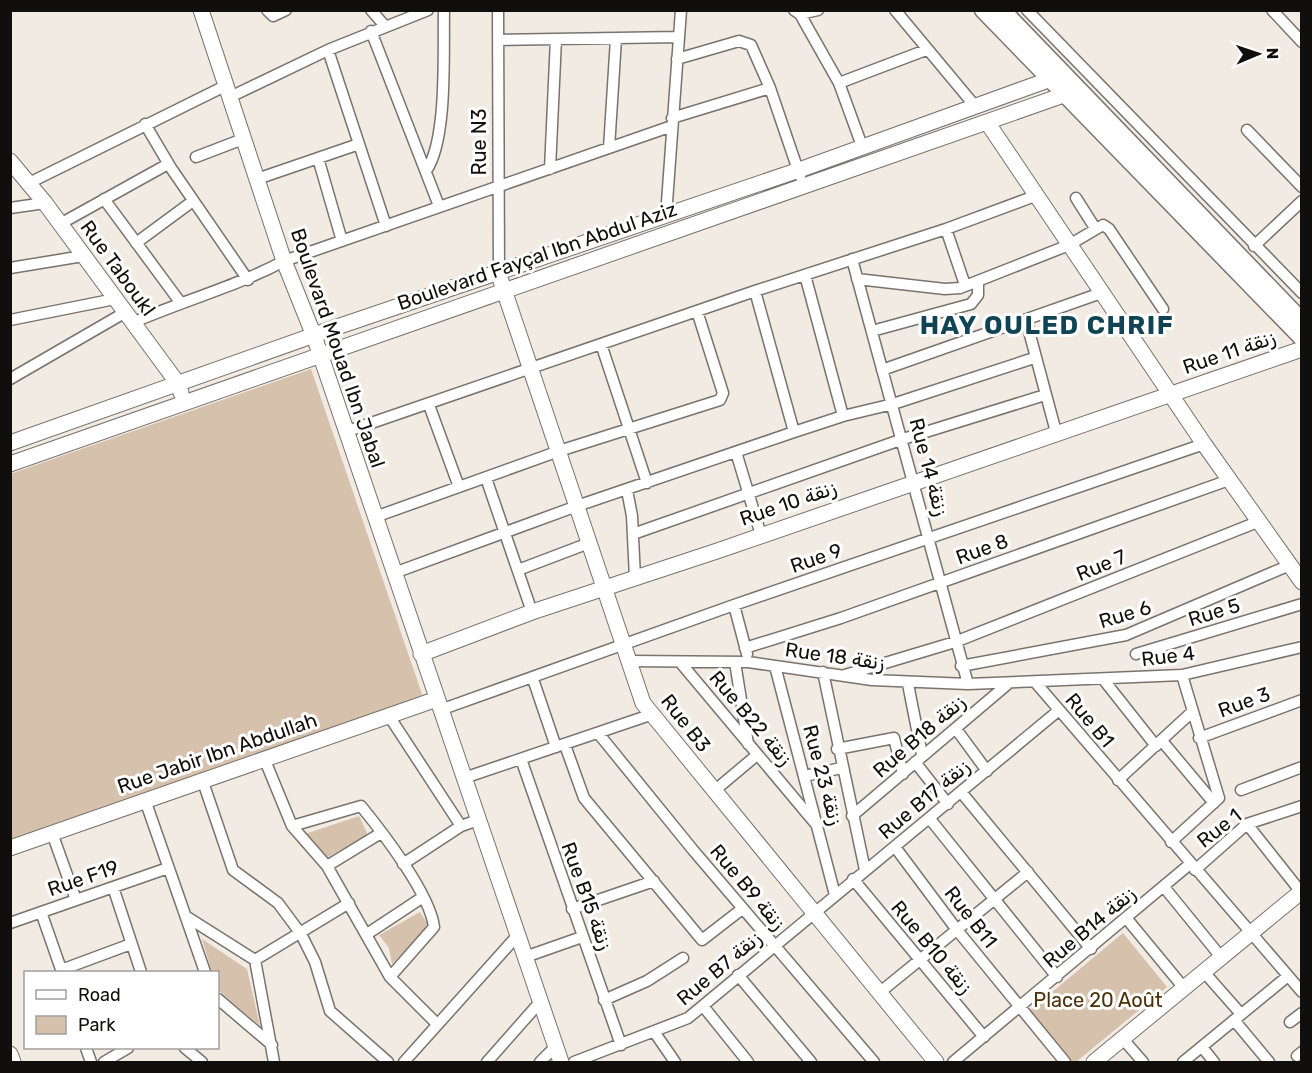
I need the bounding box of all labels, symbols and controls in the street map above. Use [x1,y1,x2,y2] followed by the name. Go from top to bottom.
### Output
[1228,24,1288,84] north arrow
[1263,47,1282,60] text: N
[467,108,491,176] street label: Rue N3
[394,197,680,315] street label: Boulevard Fayçal Ibn Abdul Aziz
[75,216,161,320] street label: Rue Taboukl
[286,225,390,471] street label: Boulevard Mouad Ibn Jabal
[920,310,1174,341] district label: HAY OULED CHRIF
[1179,325,1279,379] street label: Rue 11 زنقة
[904,415,954,519] street label: Rue 14 زنقة
[737,475,839,531] street label: Rue 10 زنقة
[953,528,1011,570] street label: Rue 8
[787,538,845,578] street label: Rue 9
[1073,544,1129,586] street label: Rue 7
[1185,593,1243,631] street label: Rue 5
[1096,595,1154,633] street label: Rue 6
[784,637,886,675] street label: Rue 18 زنقة
[1140,641,1196,671] street label: Rue 4
[704,666,798,770] street label: Rue B22 زنقة
[1215,682,1273,722] street label: Rue 3
[1061,688,1119,752] street label: Rue B1
[656,689,716,757] street label: Rue B3
[868,690,970,782] street label: Rue B18 زنقة
[114,708,320,798] street label: Rue Jabir Ibn Abdullah
[798,722,848,828] street label: Rue 23 زنقة
[874,754,974,844] street label: Rue B17 زنقة
[1192,803,1246,853] street label: Rue 1
[556,839,618,953] street label: Rue B15 زنقة
[705,839,791,935] street label: Rue B9 زنقة
[44,855,122,901] street label: Rue F19
[939,881,1003,953] street label: Rue B11
[1038,881,1140,973] street label: Rue B14 زنقة
[886,896,978,998] street label: Rue B10 زنقة
[672,926,766,1010] street label: Rue B7 زنقة
[24,971,219,1049] legend
[78,984,121,1006] text: Road
[1033,988,1163,1012] park label: Place 20 Août
[78,1014,116,1036] text: Park

